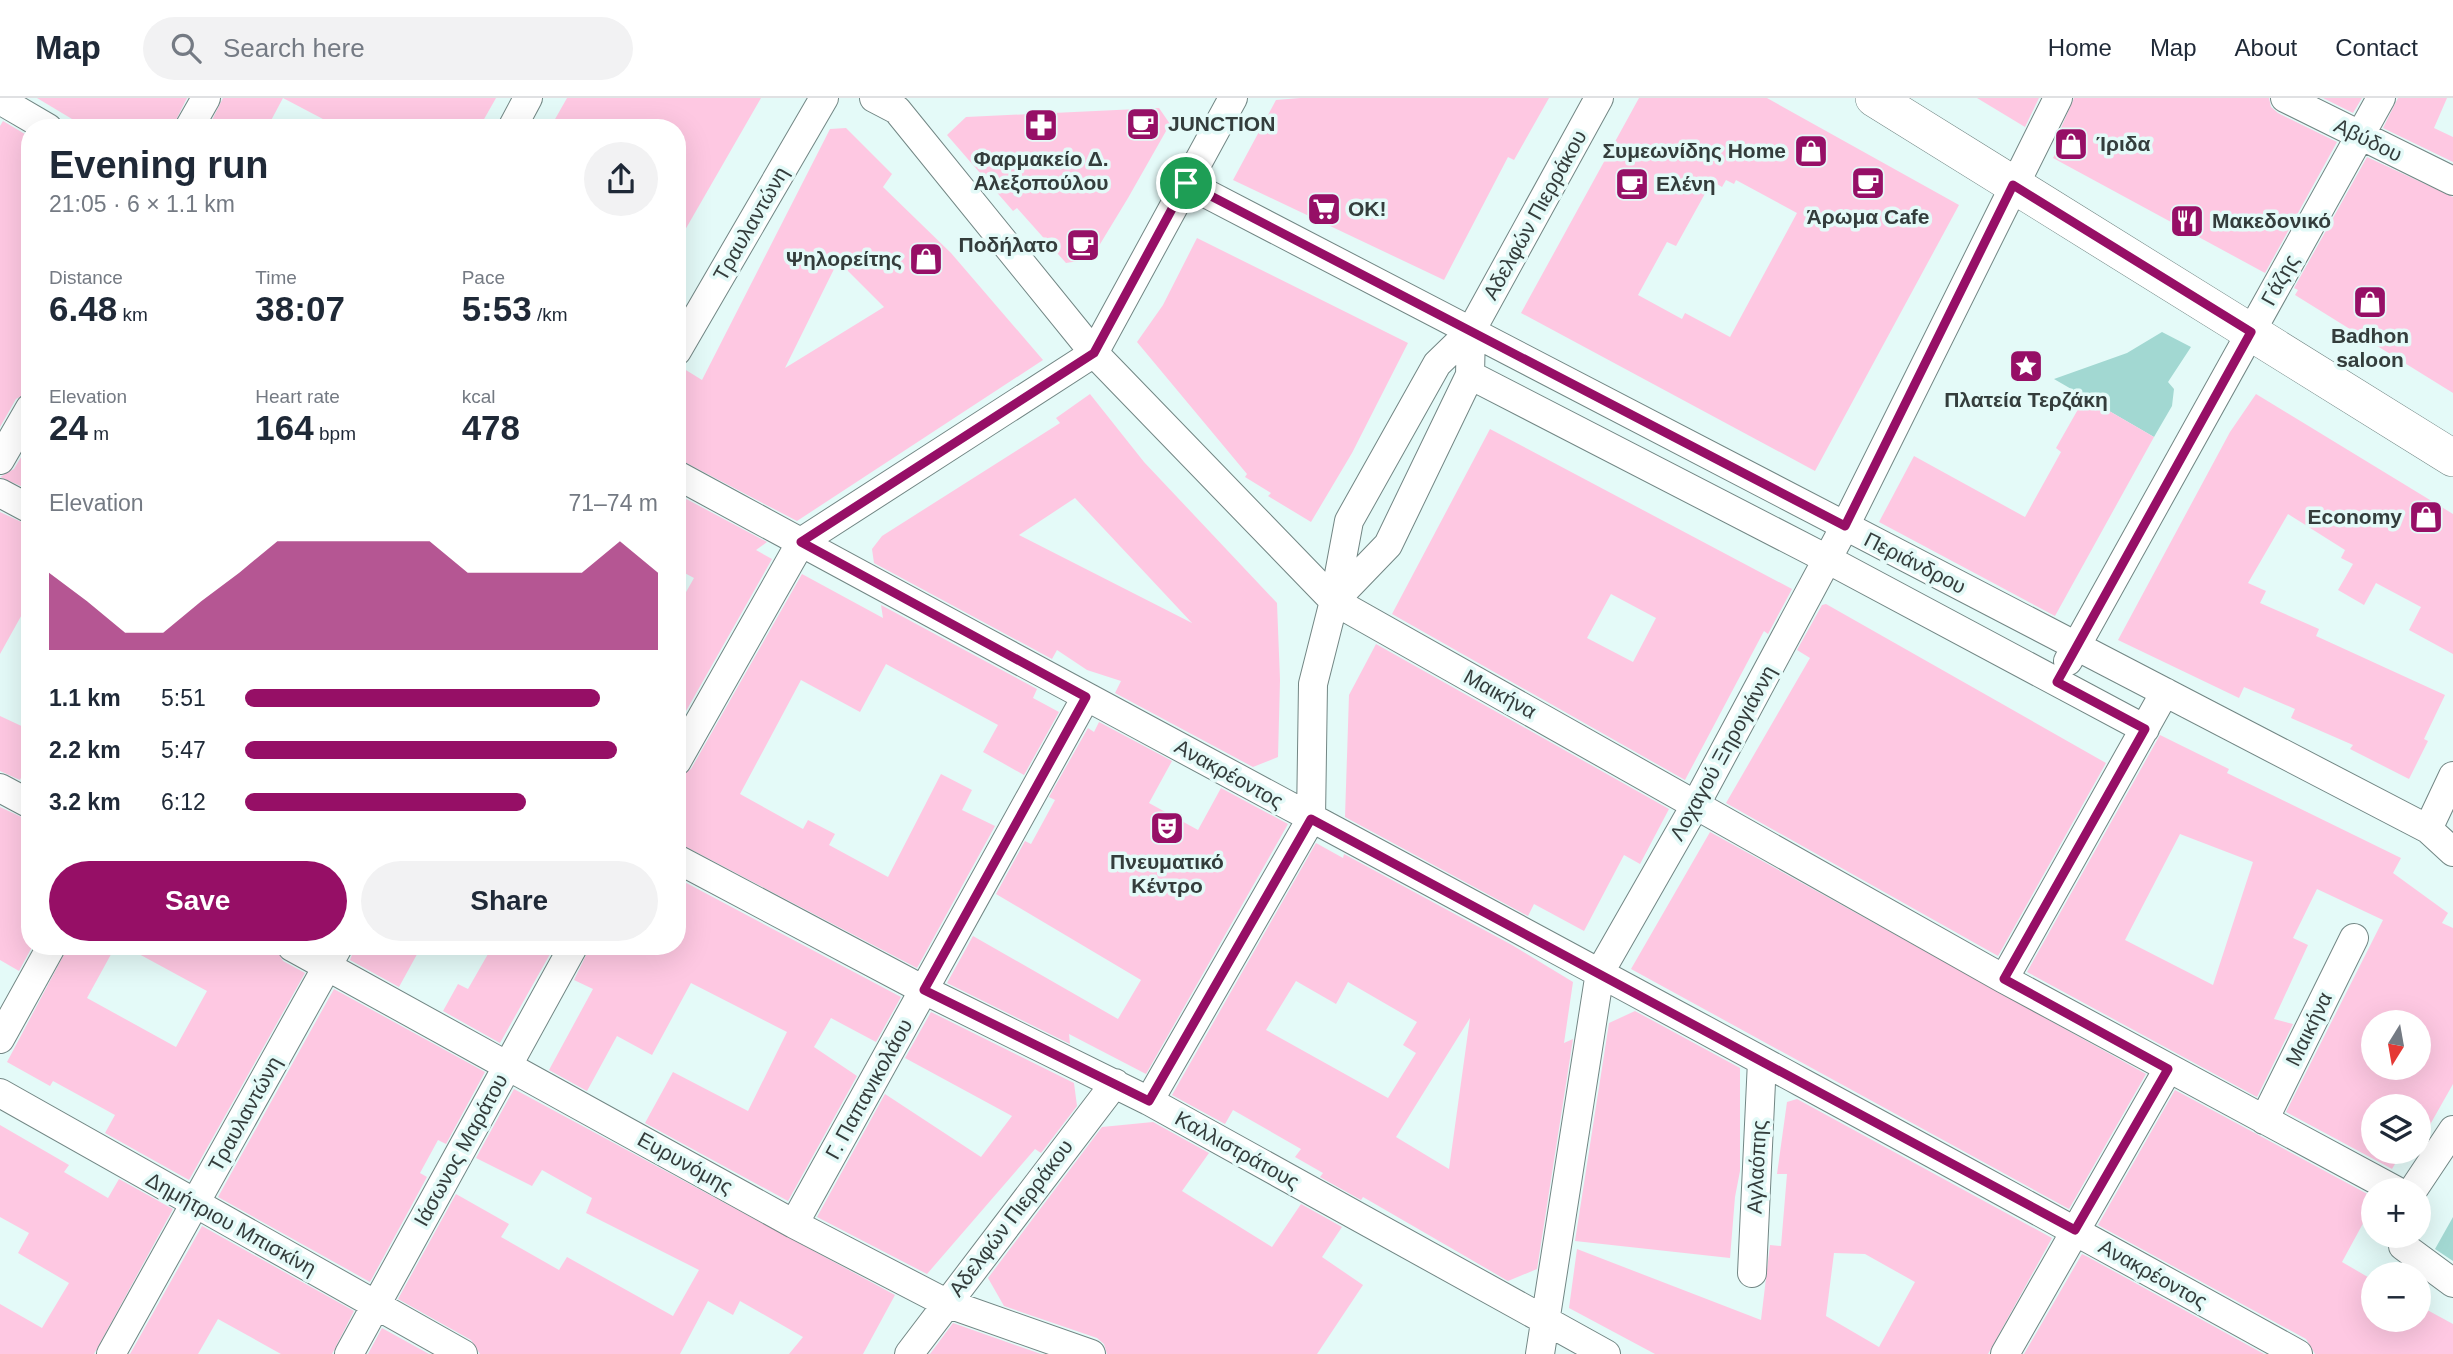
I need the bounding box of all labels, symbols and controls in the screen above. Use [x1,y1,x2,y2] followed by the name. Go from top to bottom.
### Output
[143,17,633,80] search box
[35,29,101,66] text: Map
[167,29,205,67] icon: search
[223,33,365,63] text: Search here
[2048,34,2112,61] text: Home
[2150,34,2197,61] text: Map
[2235,34,2297,61] text: About
[2335,34,2418,61] text: Contact
[1124,105,1162,143] cafe icon: JUNCTION
[1022,106,1060,144] pharmacy icon: Φαρμακείο Δ. Αλεξοπούλου
[1168,112,1275,135] place label: JUNCTION
[2331,113,2406,166] street label: Αβύδου
[2052,125,2090,163] shop icon: Ίριδα
[1478,126,1591,303] street label: Αδελφών Πιερράκου
[1792,132,1830,170] shop icon: Συμεωνίδης Home
[2096,132,2151,155] place label: Ίριδα
[1602,139,1786,163] place label: Συμεωνίδης Home
[584,142,658,216] button: share
[49,144,269,186] text: Evening run
[973,147,1109,194] place label: Φαρμακείο Δ. Αλεξοπούλου
[1156,153,1216,213] pin
[709,163,792,285] street label: Τραυλαντώνη
[1167,164,1205,202] icon: arrive
[1849,164,1887,202] cafe icon: Άρωμα Cafe
[1613,165,1651,203] cafe icon: Ελένη
[1656,172,1716,195] place label: Ελένη
[1305,190,1343,228] supermarket icon: ΟΚ!
[49,191,235,217] text: 21:05 · 6 × 1.1 km
[1348,197,1387,220] place label: ΟΚ!
[2168,202,2206,240] restaurant icon: Μακεδονικό
[1806,205,1930,228] place label: Άρωμα Cafe
[2212,209,2331,232] place label: Μακεδονικό
[1064,226,1102,264] cafe icon: Ποδήλατο
[958,233,1058,256] place label: Ποδήλατο
[907,240,945,278] shop icon: Ψηλορείτης
[786,247,902,271] place label: Ψηλορείτης
[2256,250,2303,309] street label: Γάζης
[49,267,123,288] text: Distance
[255,267,297,288] text: Time
[462,267,505,288] text: Pace
[2351,283,2389,321] shop icon: Badhon saloon
[49,289,117,328] text: 6.48
[255,289,345,328] text: 38:07
[462,289,532,328] text: 5:53
[117,304,148,325] text: km
[532,304,568,325] text: /km
[2331,324,2409,371] place label: Badhon saloon
[2007,347,2045,385] place icon: Πλατεία Τερζάκη
[49,386,127,407] text: Elevation
[255,386,340,407] text: Heart rate
[462,386,495,407] text: kcal
[1944,388,2108,411] place label: Πλατεία Τερζάκη
[49,408,88,447] text: 24
[255,408,314,447] text: 164
[462,408,520,447] text: 478
[88,423,109,444] text: m
[314,423,356,444] text: bpm
[49,490,144,516] text: Elevation
[568,490,658,516] text: 71–74 m
[2407,498,2445,536] shop icon: Economy
[2307,505,2402,528] place label: Economy
[1861,527,1970,598] street label: Περιάνδρου
[1665,661,1780,844] street label: Λοχαγού Ξηρογιάννη
[1460,664,1540,723] street label: Μαικήνα
[49,685,121,711] text: 1.1 km
[161,685,206,711] text: 5:51
[1171,734,1287,813] street label: Ανακρέοντος
[49,737,121,763] text: 2.2 km
[161,737,206,763] text: 5:47
[49,789,121,815] text: 3.2 km
[161,789,206,815] text: 6:12
[1148,809,1186,847] theatre icon: Πνευματικό Κέντρο
[1110,850,1224,897] place label: Πνευματικό Κέντρο
[49,861,347,941] button: Save
[361,861,658,941] button: Share
[2281,988,2336,1069] street label: Μαικήνα
[2361,1010,2431,1080] north arrow
[2361,1010,2431,1332] map controls
[821,1015,917,1163] street label: Γ. Παπανικολάου
[204,1052,286,1175] street label: Τραυλαντώνη
[409,1070,512,1230] street label: Ιάσωνος Μαράτου
[2361,1094,2431,1164] button: layers
[1171,1106,1303,1193] street label: Καλλιστράτους
[1743,1119,1770,1215] street label: Αγλαόπης
[634,1127,737,1198] street label: Ευρυνόμης
[944,1135,1077,1301] street label: Αδελφών Πιερράκου
[142,1167,320,1280] street label: Δημήτριου Μπισκίνη
[2361,1178,2431,1248] button: +
[2095,1234,2211,1313] street label: Ανακρέοντος
[2361,1262,2431,1332] button: −

